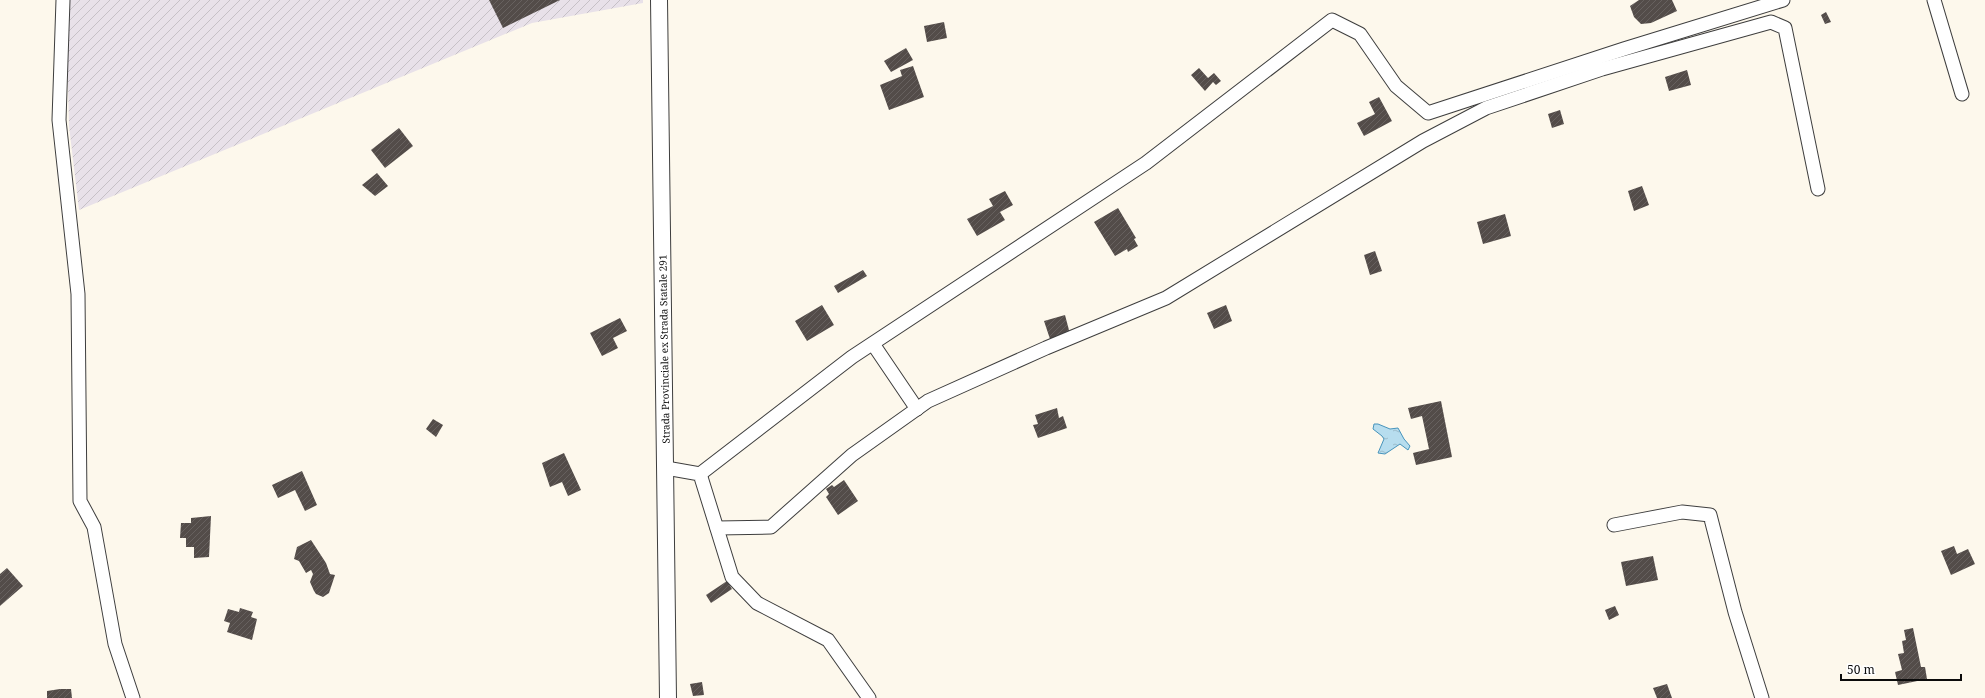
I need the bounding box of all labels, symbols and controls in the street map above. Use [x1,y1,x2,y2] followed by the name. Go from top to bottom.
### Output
[655,254,673,444] street label: Strada Provinciale ex Strada Statale 291
[1841,656,1961,682] scale bar
[1847,661,1875,678] text: 50 m

